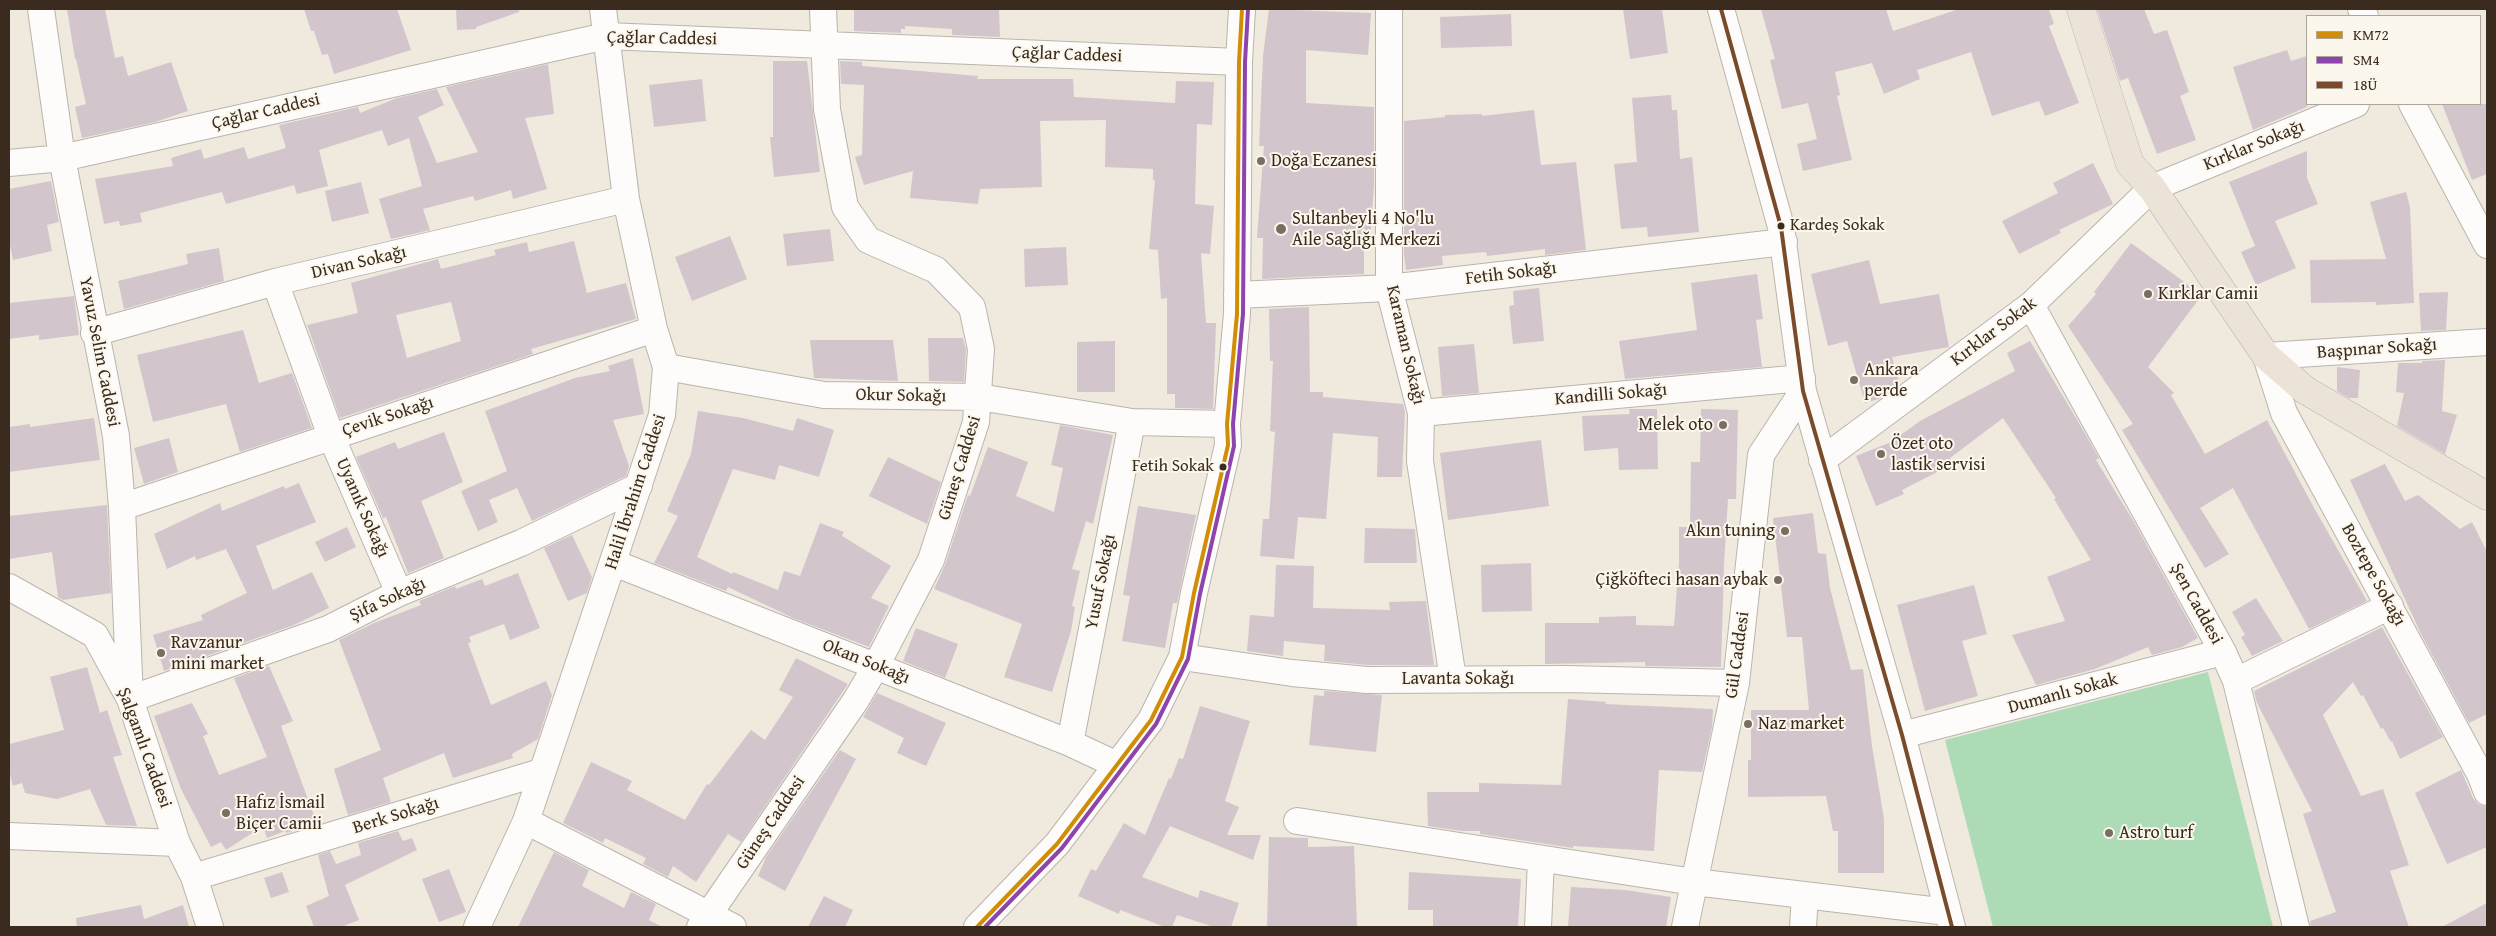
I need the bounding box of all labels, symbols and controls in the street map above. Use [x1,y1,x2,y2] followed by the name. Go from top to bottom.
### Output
[2306,15,2481,105] legend
[2353,24,2389,45] text: KM72
[607,27,717,51] street label: Çağlar Caddesi
[1011,42,1123,68] street label: Çağlar Caddesi
[2353,49,2380,70] text: SM4
[2353,74,2377,95] text: 18Ü
[210,89,322,135] street label: Çağlar Caddesi
[2200,116,2308,176] street label: Kırklar Sokağı
[1271,150,1377,172] place label: Doğa Eczanesi
[1255,155,1267,167] marker: Doğa Eczanesi
[1292,208,1441,250] place label: Sultanbeyli 4 No'lu Aile Sağlığı Merkezi
[1790,216,1885,236] place label: Kardeş Sokak
[1776,221,1786,231] marker: Kardeş Sokak
[1274,222,1288,236] marker: Sultanbeyli 4 No'lu Aile Sağlığı Merkezi
[309,242,409,284] street label: Divan Sokağı
[1464,258,1558,290] street label: Fetih Sokağı
[74,275,124,429] street label: Yavuz Selim Caddesi
[1381,283,1429,407] street label: Karaman Sokağı
[2158,283,2258,305] place label: Kırklar Camii
[2142,288,2154,300] marker: Kırklar Camii
[1947,293,2041,371] street label: Kırklar Sokak
[2316,334,2438,364] street label: Başpınar Sokağı
[1864,359,1918,402] place label: Ankara perde
[1848,374,1860,386] marker: Ankara perde
[1554,379,1668,411] street label: Kandilli Sokağı
[855,384,947,408] street label: Okur Sokağı
[339,392,437,442] street label: Çevik Sokağı
[601,412,671,572] street label: Halil İbrahim Caddesi
[934,413,986,523] street label: Güneş Caddesi
[1638,414,1713,436] place label: Melek oto
[1717,419,1729,431] marker: Melek oto
[1891,433,1985,476] place label: Özet oto lastik servisi
[1875,448,1887,460] marker: Özet oto lastik servisi
[330,455,394,561] street label: Uyanık Sokağı
[1132,457,1214,477] place label: Fetih Sokak
[1218,462,1228,472] marker: Fetih Sokak
[1686,520,1775,542] place label: Akın tuning
[2336,520,2410,630] street label: Boztepe Sokağı
[1779,525,1791,537] marker: Akın tuning
[1081,532,1121,632] street label: Yusuf Sokağı
[2165,560,2227,648] street label: Şen Caddesi
[1596,569,1768,591] place label: Çiğköfteci hasan aybak
[346,573,430,627] street label: Şifa Sokağı
[1772,574,1784,586] marker: Çiğköfteci hasan aybak
[1721,610,1755,700] street label: Gül Caddesi
[171,632,264,674] place label: Ravzanur mini market
[819,635,913,689] street label: Okan Sokağı
[155,647,167,659] marker: Ravzanur mini market
[1402,668,1514,690] street label: Lavanta Sokağı
[2006,669,2120,719] street label: Dumanlı Sokak
[112,685,176,811] street label: Şalgamlı Caddesi
[1758,713,1844,735] place label: Naz market
[1742,718,1754,730] marker: Naz market
[732,772,810,874] street label: Güneş Caddesi
[236,792,325,834] place label: Hafız İsmail Biçer Camii
[350,793,442,839] street label: Berk Sokağı
[220,807,232,819] marker: Hafız İsmail Biçer Camii
[2119,822,2193,844] place label: Astro turf
[2103,827,2115,839] marker: Astro turf

